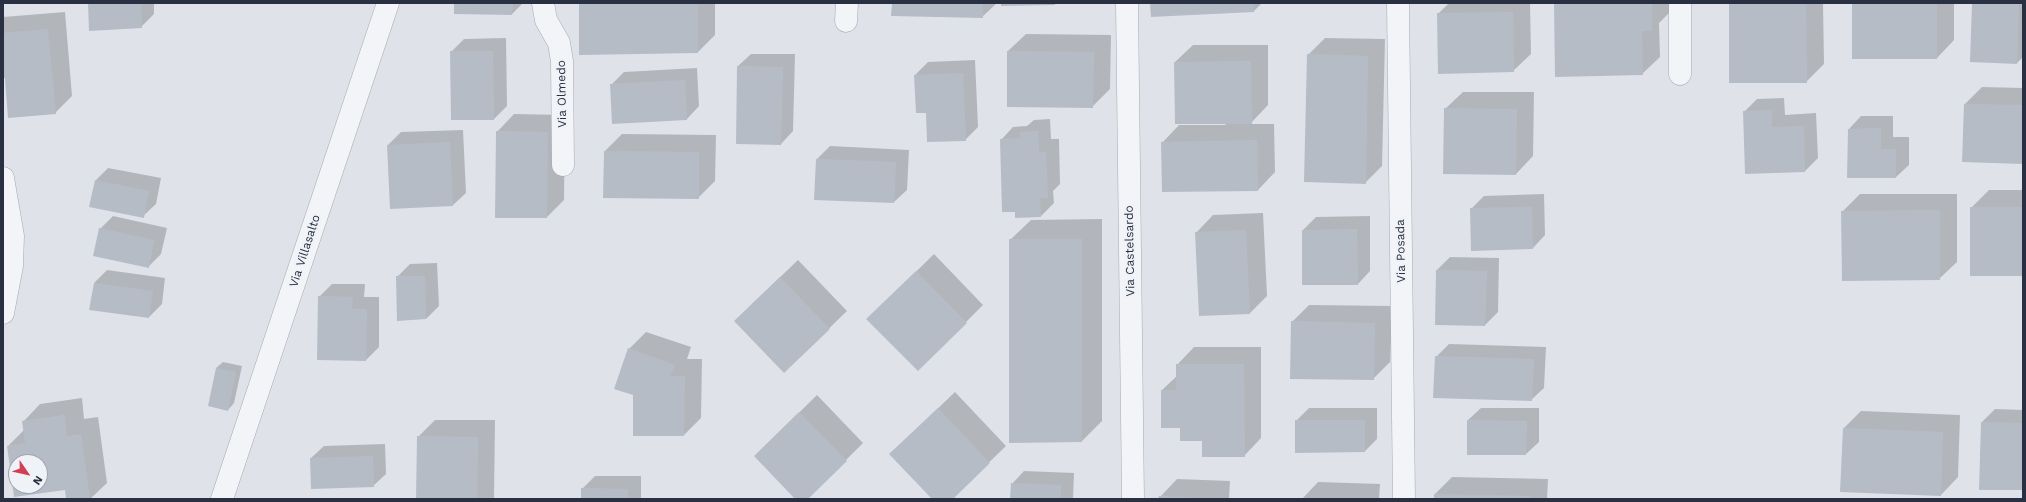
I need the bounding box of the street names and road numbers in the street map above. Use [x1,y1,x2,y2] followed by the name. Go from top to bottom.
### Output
[554,60,570,128] street label: Via Olmedo
[1122,205,1138,297] street label: Via Castelsardo
[286,213,324,289] street label: Via Villasalto
[1393,219,1409,283] street label: Via Posada

